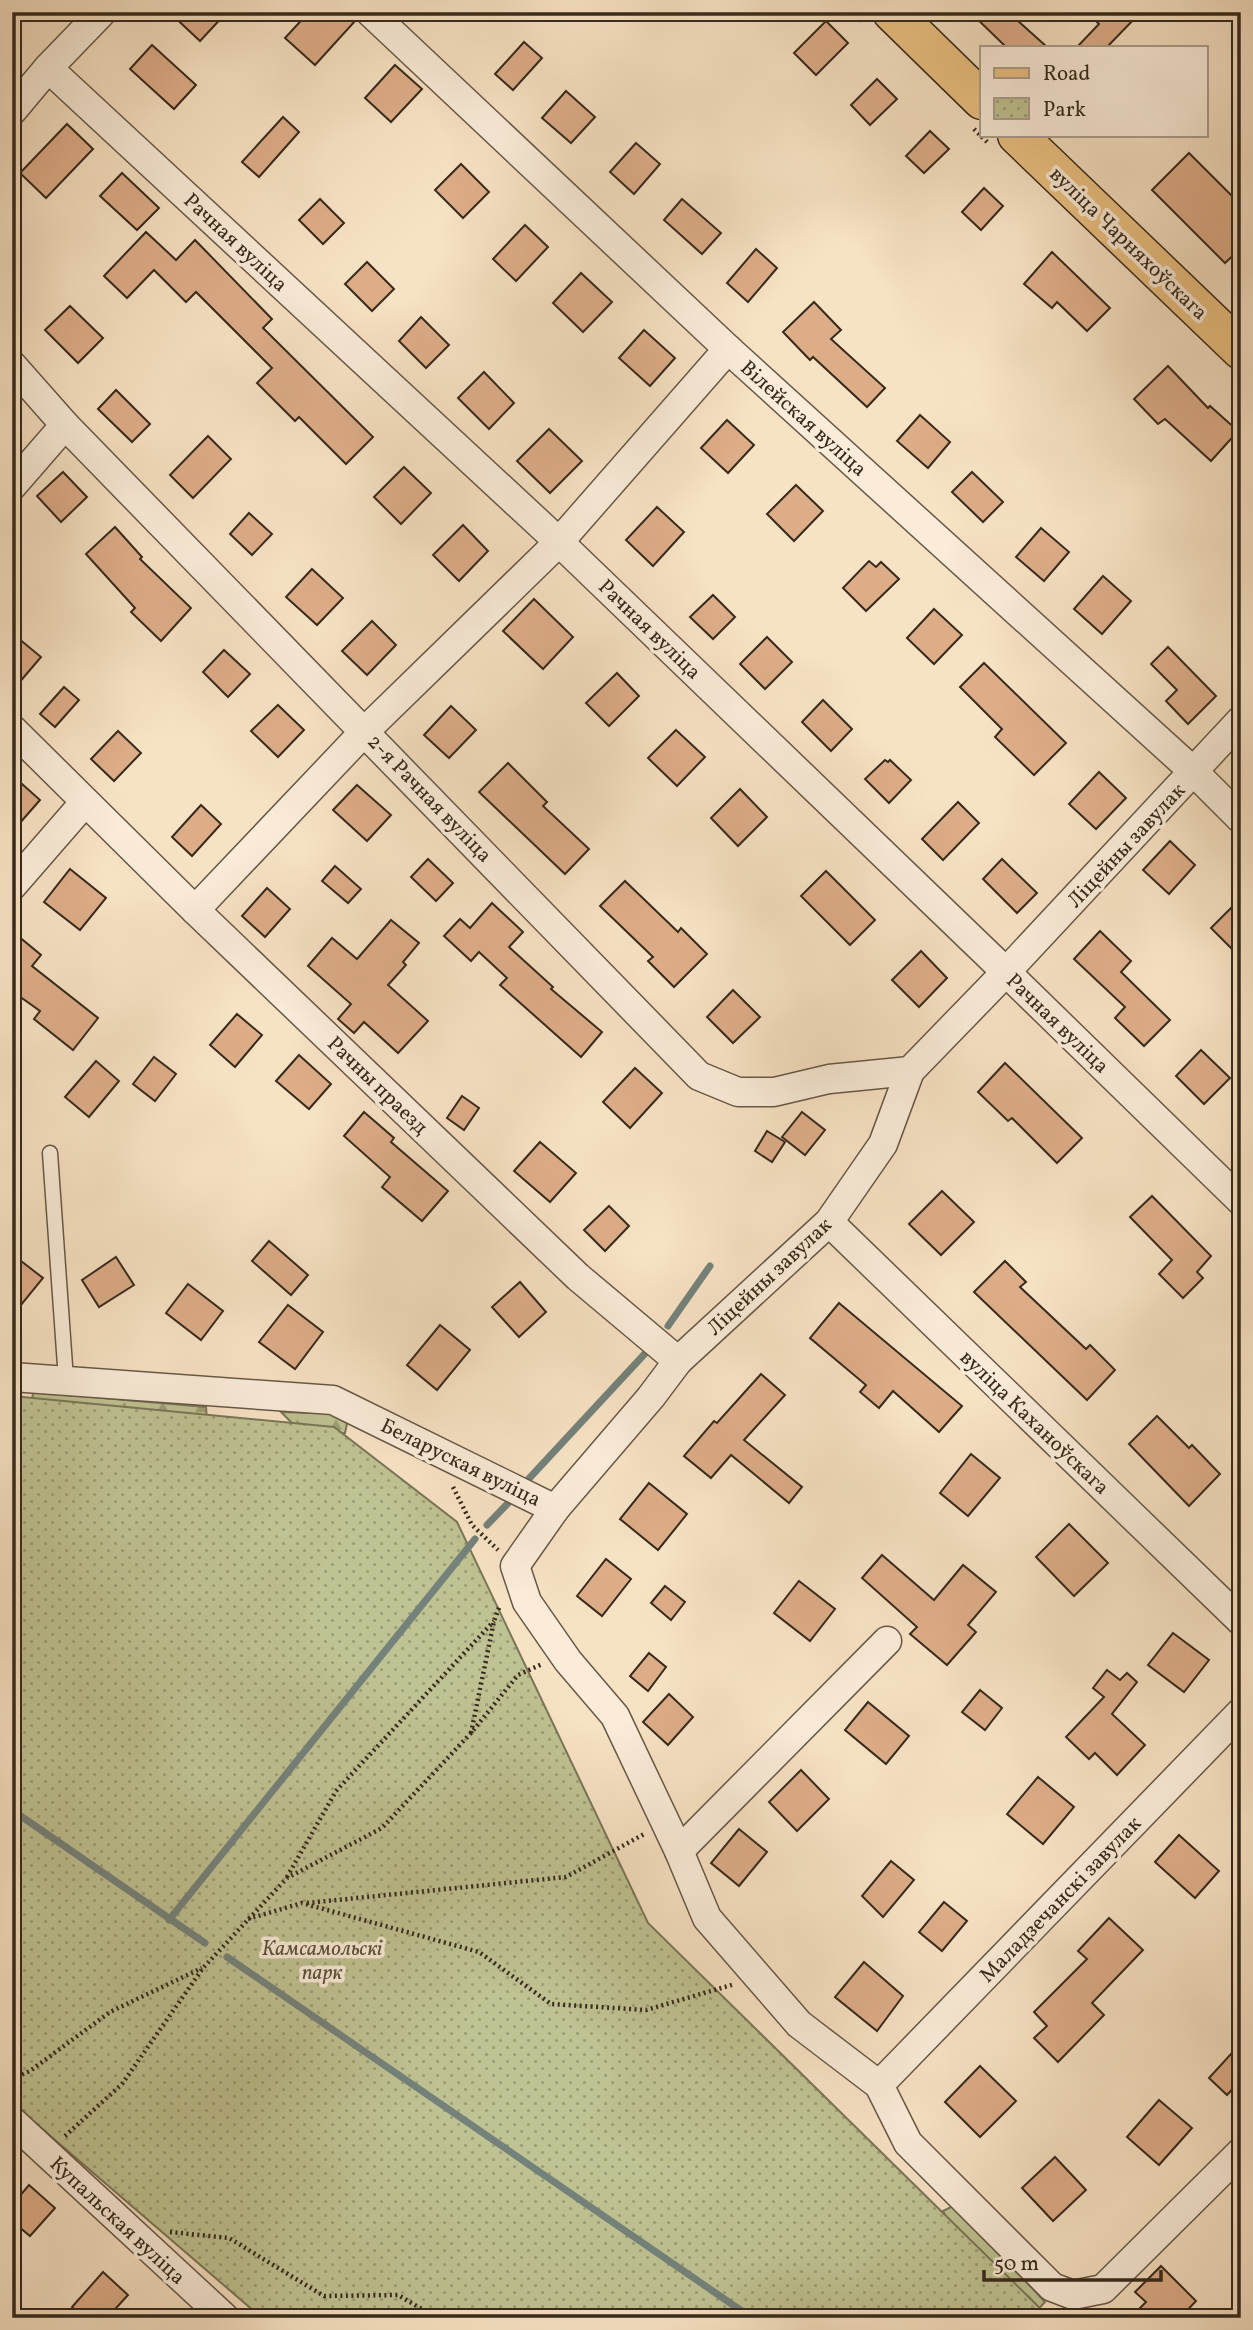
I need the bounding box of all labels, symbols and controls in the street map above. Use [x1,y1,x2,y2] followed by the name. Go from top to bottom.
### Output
[980,46,1208,136] legend
[1043,60,1090,89] text: Road
[1043,96,1086,125] text: Park
[1043,161,1213,327] street label: вуліца Чарняхоўскага
[176,187,294,299] street label: Рачная вуліца
[733,354,873,484] street label: Вілейская вуліца
[591,573,707,687] street label: Рачная вуліца
[360,728,498,870] street label: 2-я Рачная вуліца
[1061,777,1193,915] street label: Ліцейны завулак
[999,967,1115,1081] street label: Рачная вуліца
[320,1030,434,1142] street label: Рачны праезд
[701,1211,839,1343] street label: Ліцейны завулак
[953,1344,1115,1502] street label: вуліца Каханоўскага
[375,1412,545,1515] street label: Беларуская вуліца
[974,1810,1149,1990] street label: Маладзечанскі завулак
[262,1935,383,1988] park label: Камсамольскі парк
[43,2150,191,2292] street label: Купальская вуліца
[984,2239,1160,2283] scale bar
[994,2250,1039,2279] text: 50 m

